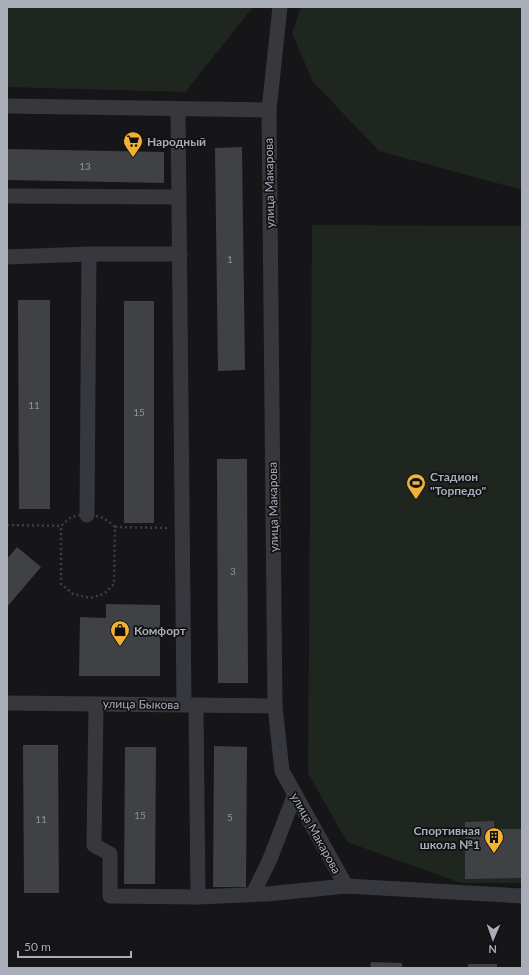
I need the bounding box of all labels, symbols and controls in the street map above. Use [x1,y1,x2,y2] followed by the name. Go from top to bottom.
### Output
[122,130,144,158] supermarket icon: Народный
[147,134,206,149] place label: Народный
[261,138,277,228] street label: улица Макарова
[79,160,91,172] house number: 13
[227,253,233,265] house number: 1
[28,399,40,411] house number: 11
[133,406,145,418] house number: 15
[265,462,281,552] street label: улица Макарова
[430,469,487,498] place label: Стадион "Торпедо"
[405,472,427,500] sports icon: Стадион "Торпедо"
[230,565,236,577] house number: 3
[109,619,131,647] shop icon: Комфорт
[134,623,187,638] place label: Комфорт
[103,696,179,712] street label: улица Быкова
[288,790,344,876] street label: улица Макарова
[134,809,146,821] house number: 15
[227,811,233,823] house number: 5
[35,813,47,825] house number: 11
[413,823,480,852] place label: Спортивная школа №1
[483,826,505,854] building icon: Спортивная школа №1
[473,919,513,959] north arrow
[18,933,131,959] scale bar
[24,939,51,954] text: 50 m
[488,943,497,956] text: N

